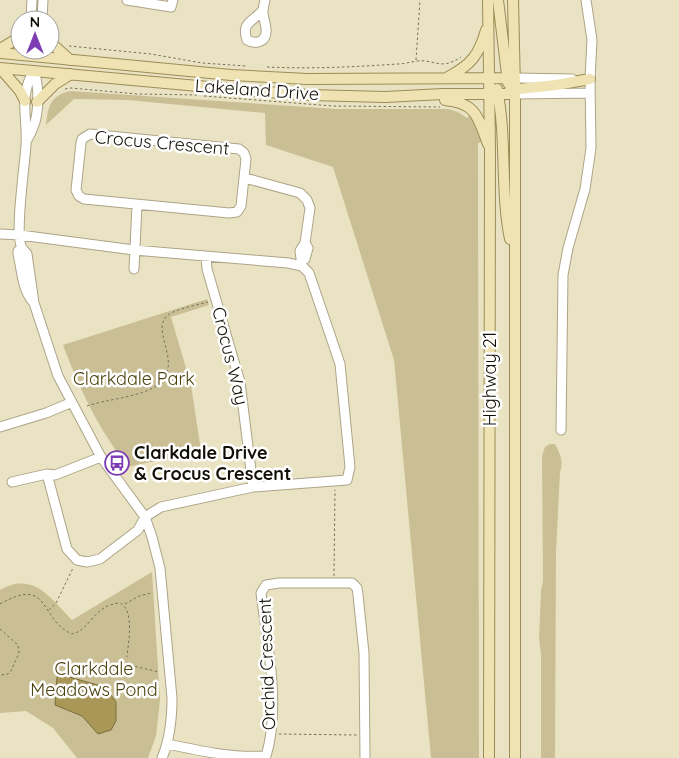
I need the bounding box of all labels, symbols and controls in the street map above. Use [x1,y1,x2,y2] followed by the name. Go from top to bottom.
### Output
[10,10,60,60] north arrow
[30,13,40,31] text: N
[194,74,320,105] street label: Lakeland Drive
[94,125,230,160] street label: Crocus Crescent
[207,304,254,407] street label: Crocus Way
[478,332,501,426] street label: Highway 21
[73,367,195,390] park label: Clarkdale Park
[134,441,291,485] place label: Clarkdale Drive & Crocus Crescent
[104,450,130,476] bus stop icon: Clarkdale Drive & Crocus Crescent
[253,597,280,731] street label: Orchid Crescent
[30,657,158,701] park label: Clarkdale Meadows Pond

